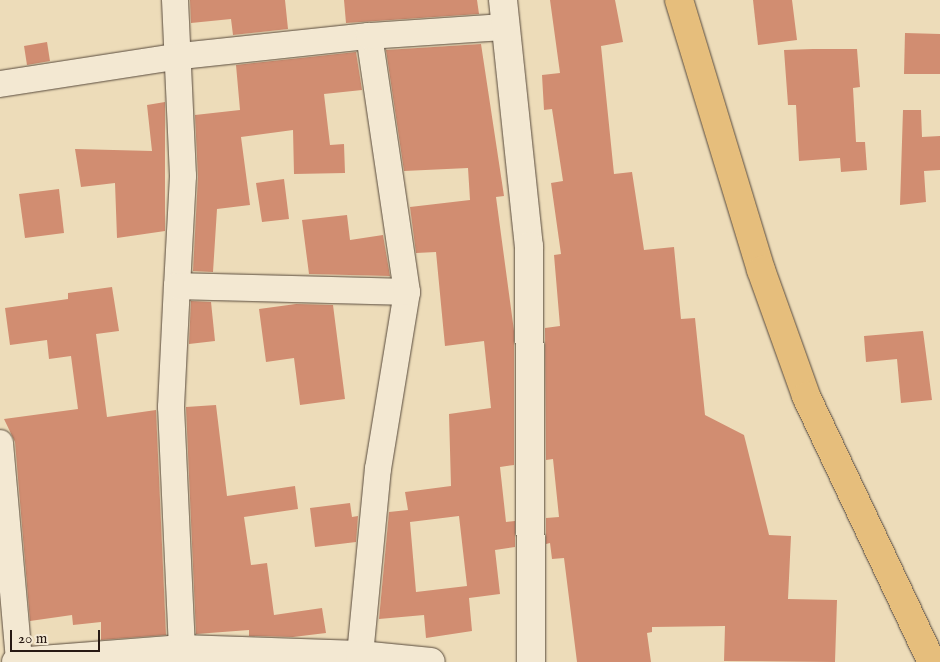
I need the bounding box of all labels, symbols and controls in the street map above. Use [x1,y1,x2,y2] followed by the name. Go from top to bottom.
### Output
[12,620,102,652] scale bar
[18,629,47,648] text: 20 m

